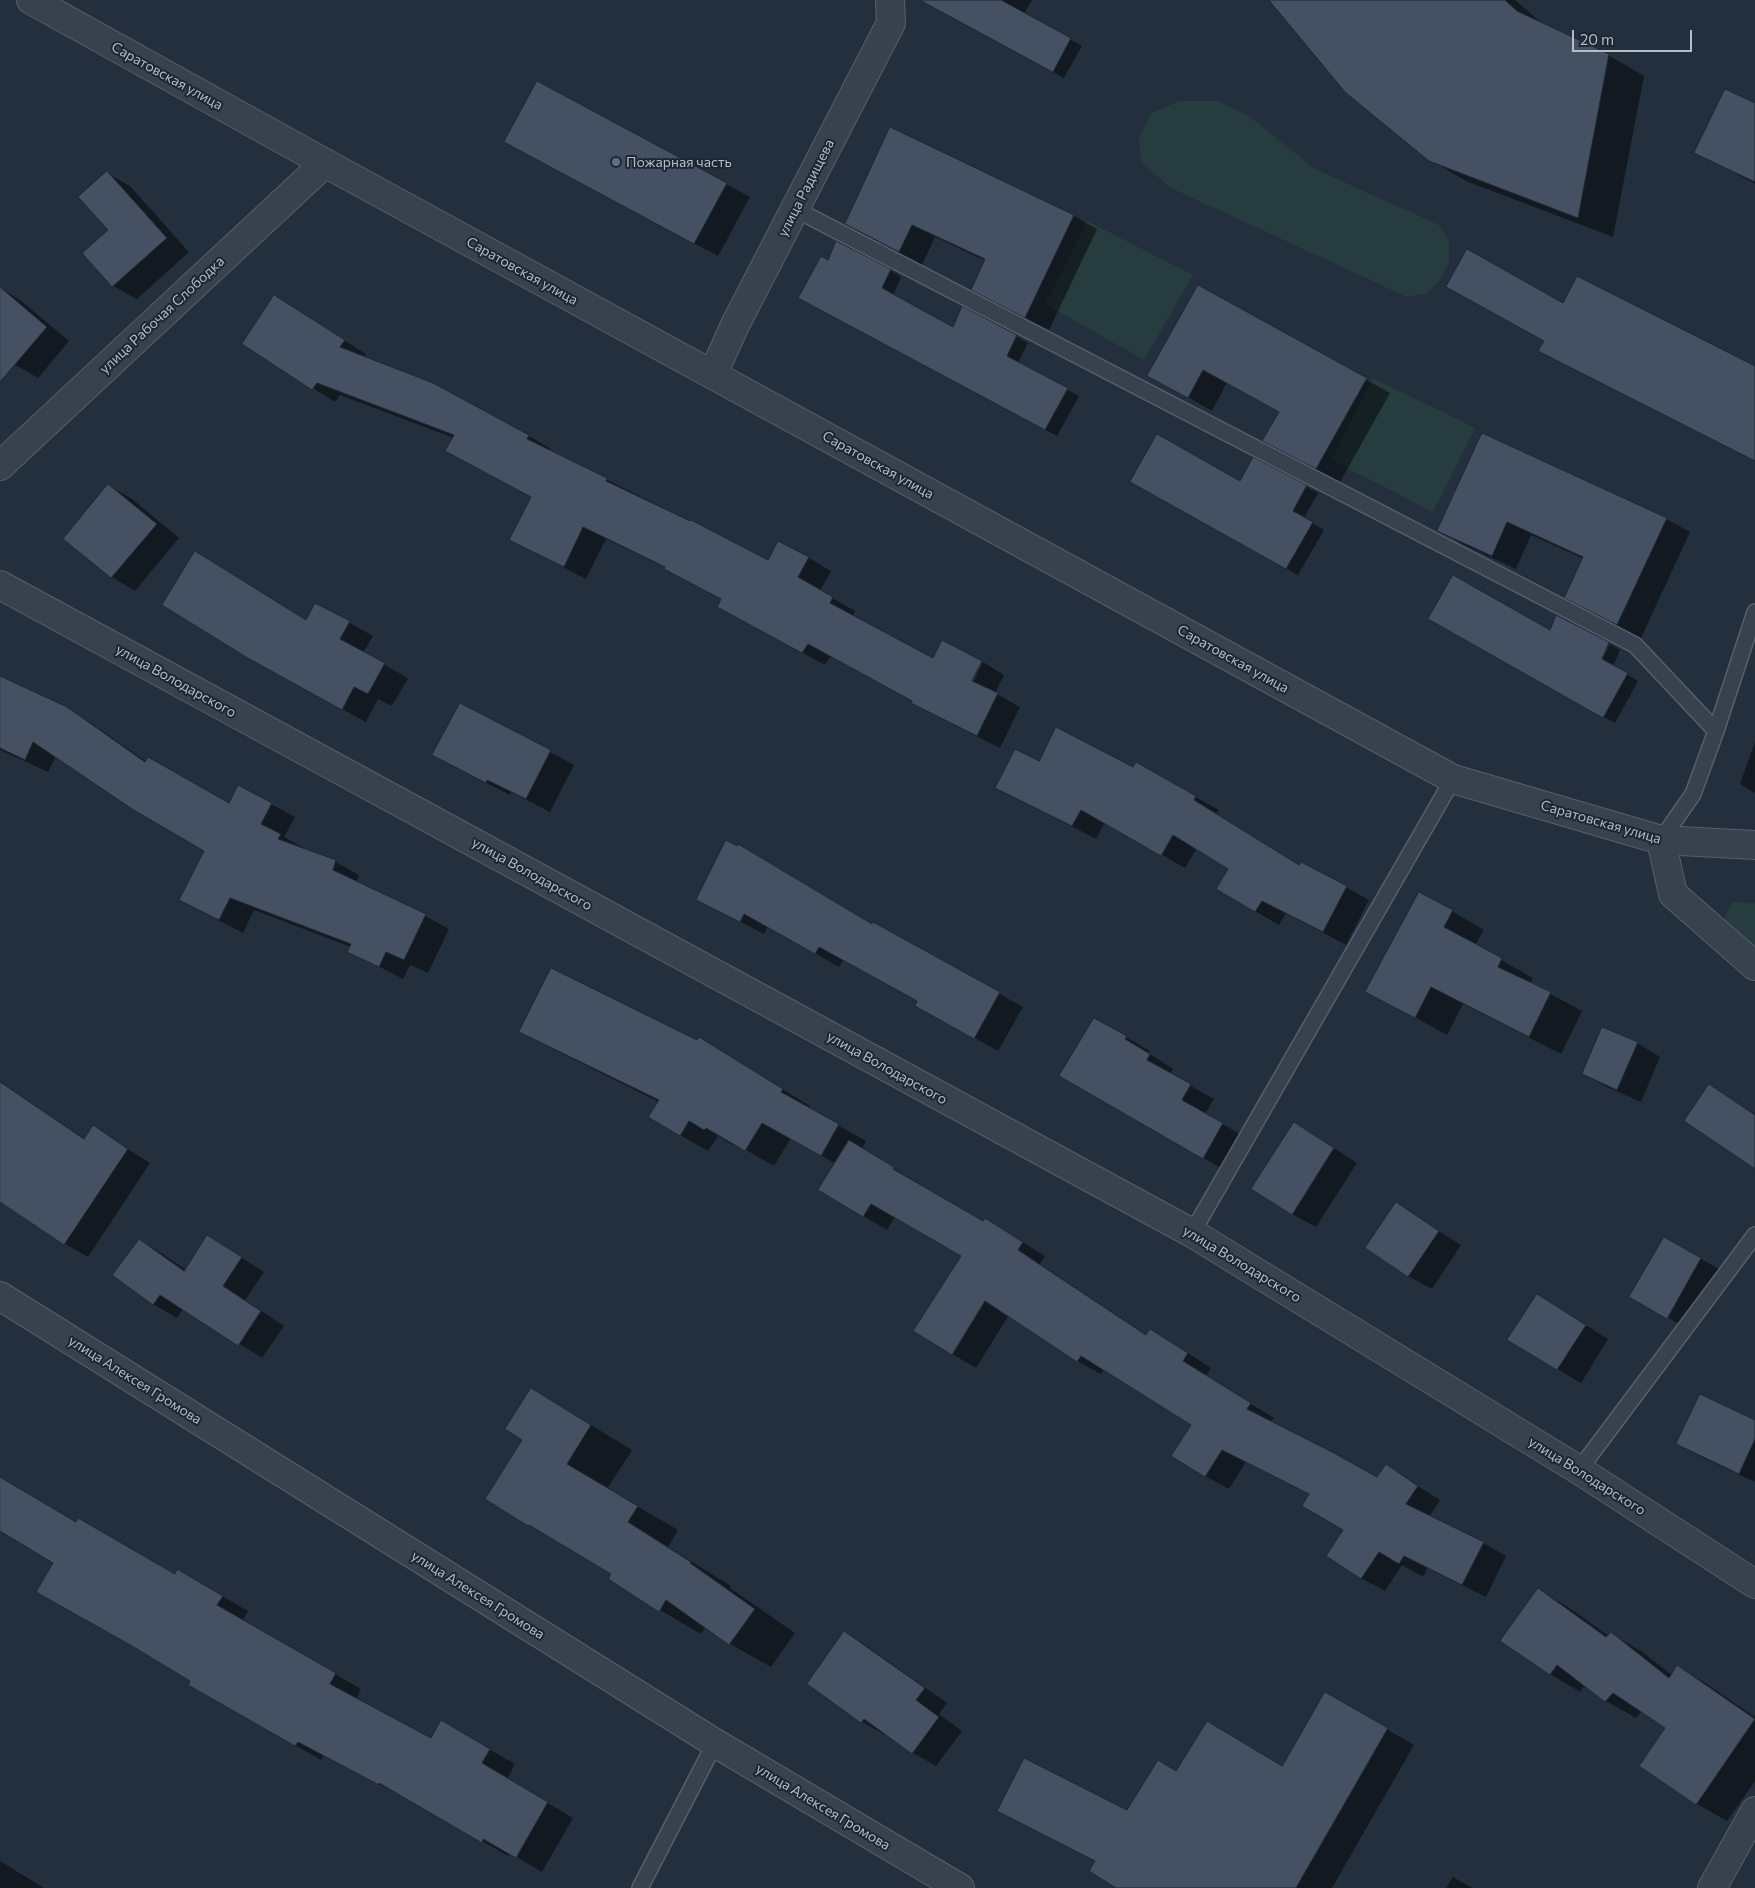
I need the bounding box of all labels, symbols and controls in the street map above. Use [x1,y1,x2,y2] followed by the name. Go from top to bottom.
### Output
[1575,20,1695,52] scale bar
[1580,30,1614,48] text: 20 m
[108,38,226,114] street label: Саратовская улица
[774,136,838,240] street label: улица Радищева
[626,154,732,170] place label: Пожарная часть
[610,156,622,168] marker: Пожарная часть
[463,233,581,309] street label: Саратовская улица
[96,253,228,377] street label: улица Рабочая Слободка
[819,427,937,503] street label: Саратовская улица
[1174,621,1292,697] street label: Саратовская улица
[113,641,239,721] street label: улица Володарского
[1539,797,1663,847] street label: Саратовская улица
[469,834,595,914] street label: улица Володарского
[824,1028,950,1108] street label: улица Володарского
[1180,1222,1304,1306] street label: улица Володарского
[65,1332,205,1428] street label: улица Алексея Громова
[1525,1433,1649,1519] street label: улица Володарского
[408,1547,548,1643] street label: улица Алексея Громова
[753,1760,893,1854] street label: улица Алексея Громова

